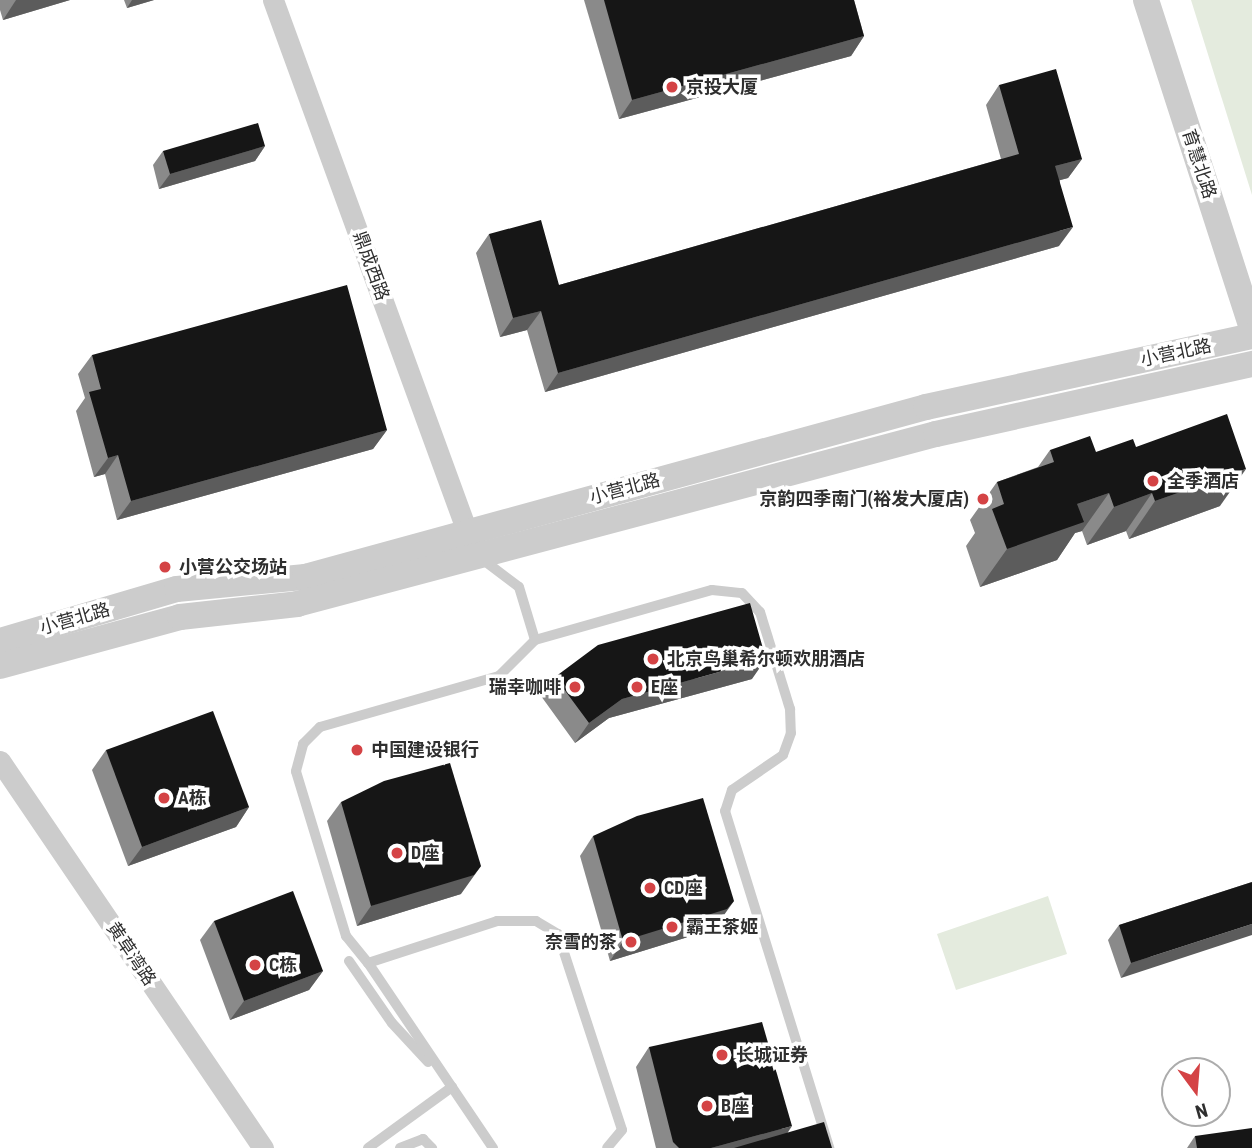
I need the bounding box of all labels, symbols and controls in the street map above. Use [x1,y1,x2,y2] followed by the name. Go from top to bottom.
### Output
[686,76,758,98] place label: 京投大厦
[664,79,680,95] marker: 京投大厦
[1178,126,1220,202] street label: 育慧北路
[349,228,393,304] street label: 鼎成西路
[1139,335,1213,371] street label: 小营北路
[587,469,663,509] street label: 小营北路
[1167,470,1239,492] place label: 全季酒店
[1145,473,1161,489] marker: 全季酒店
[759,488,969,510] place label: 京韵四季南门(裕发大厦店)
[975,491,991,507] marker: 京韵四季南门(裕发大厦店)
[179,556,287,578] place label: 小营公交场站
[157,559,173,575] marker: 小营公交场站
[37,599,113,639] street label: 小营北路
[667,648,865,670] place label: 北京鸟巢希尔顿欢朋酒店
[645,651,661,667] marker: 北京鸟巢希尔顿欢朋酒店
[489,676,561,698] place label: 瑞幸咖啡
[651,676,678,698] place label: E座
[567,679,583,695] marker: 瑞幸咖啡
[629,679,645,695] marker: E座
[371,739,479,761] place label: 中国建设银行
[349,742,365,758] marker: 中国建设银行
[178,787,207,809] place label: A栋
[156,790,172,806] marker: A栋
[411,842,439,864] place label: D座
[389,845,405,861] marker: D座
[664,877,702,899] place label: CD座
[642,880,658,896] marker: CD座
[686,916,758,938] place label: 霸王茶姬
[102,918,160,990] street label: 黄草湾路
[664,919,680,935] marker: 霸王茶姬
[545,931,617,953] place label: 奈雪的茶
[623,934,639,950] marker: 奈雪的茶
[269,954,297,976] place label: C栋
[247,957,263,973] marker: C栋
[736,1044,808,1066] place label: 长城证券
[714,1047,730,1063] marker: 长城证券
[1161,1057,1231,1127] north arrow
[721,1095,749,1117] place label: B座
[699,1098,715,1114] marker: B座
[1193,1098,1210,1123] text: N

